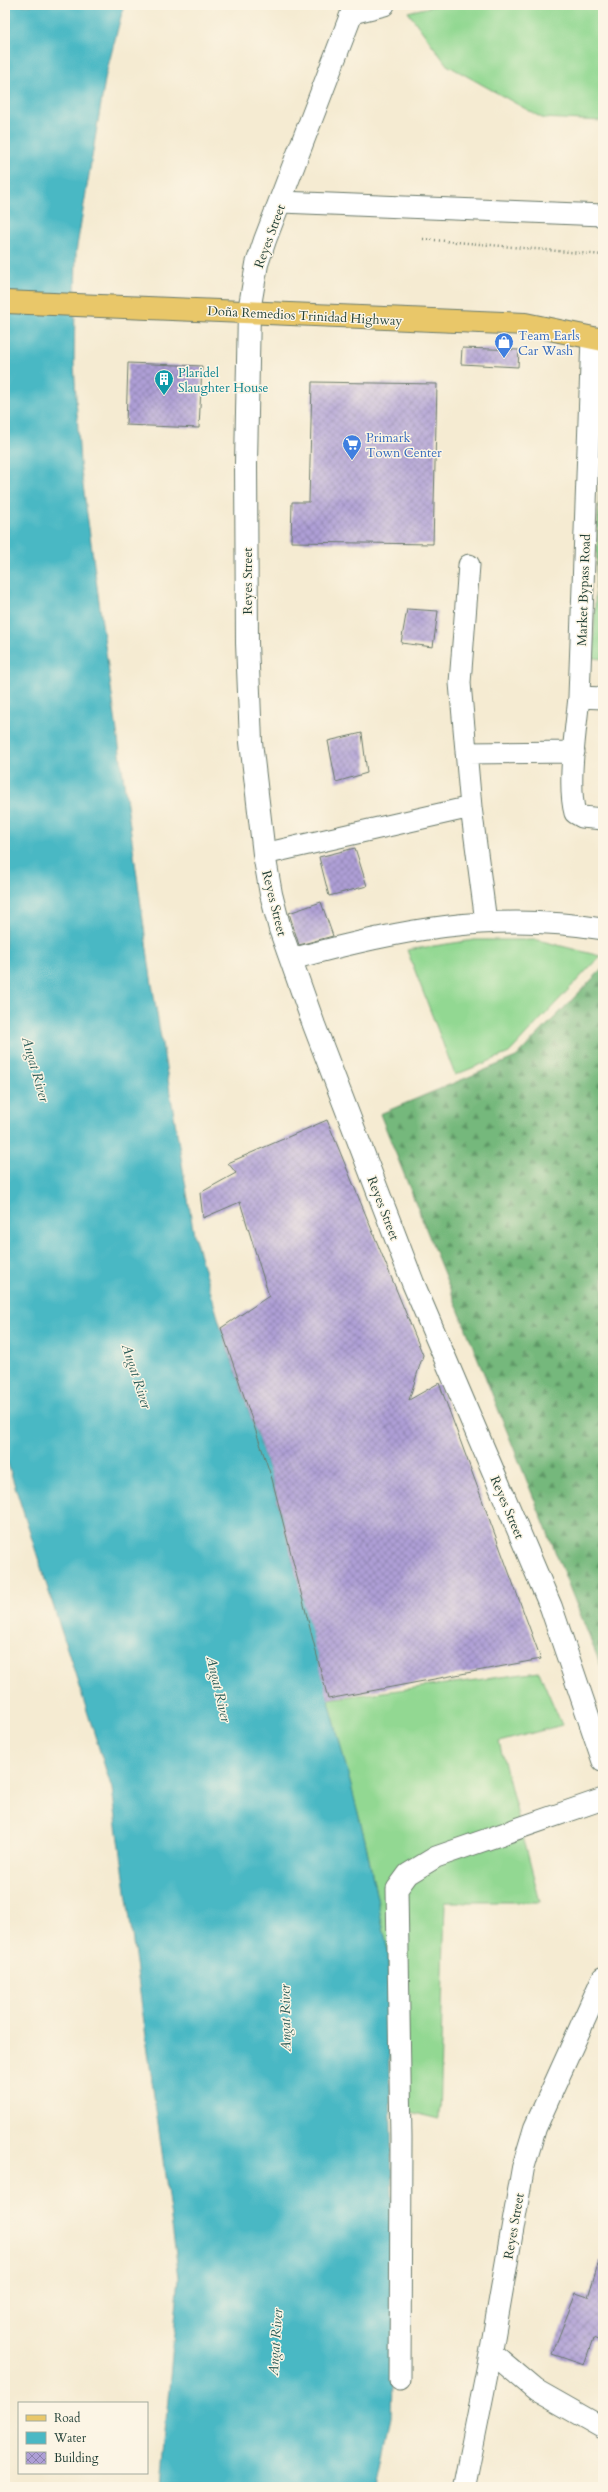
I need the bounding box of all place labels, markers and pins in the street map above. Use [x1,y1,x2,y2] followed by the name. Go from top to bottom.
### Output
[518,327,580,360] place label: Team Earls Car Wash
[493,331,515,359] shop icon: Team Earls Car Wash
[178,364,269,397] place label: Plaridel Slaughter House
[153,368,175,396] building icon: Plaridel Slaughter House
[366,429,442,462] place label: Primark Town Center
[341,433,363,461] supermarket icon: Primark Town Center

